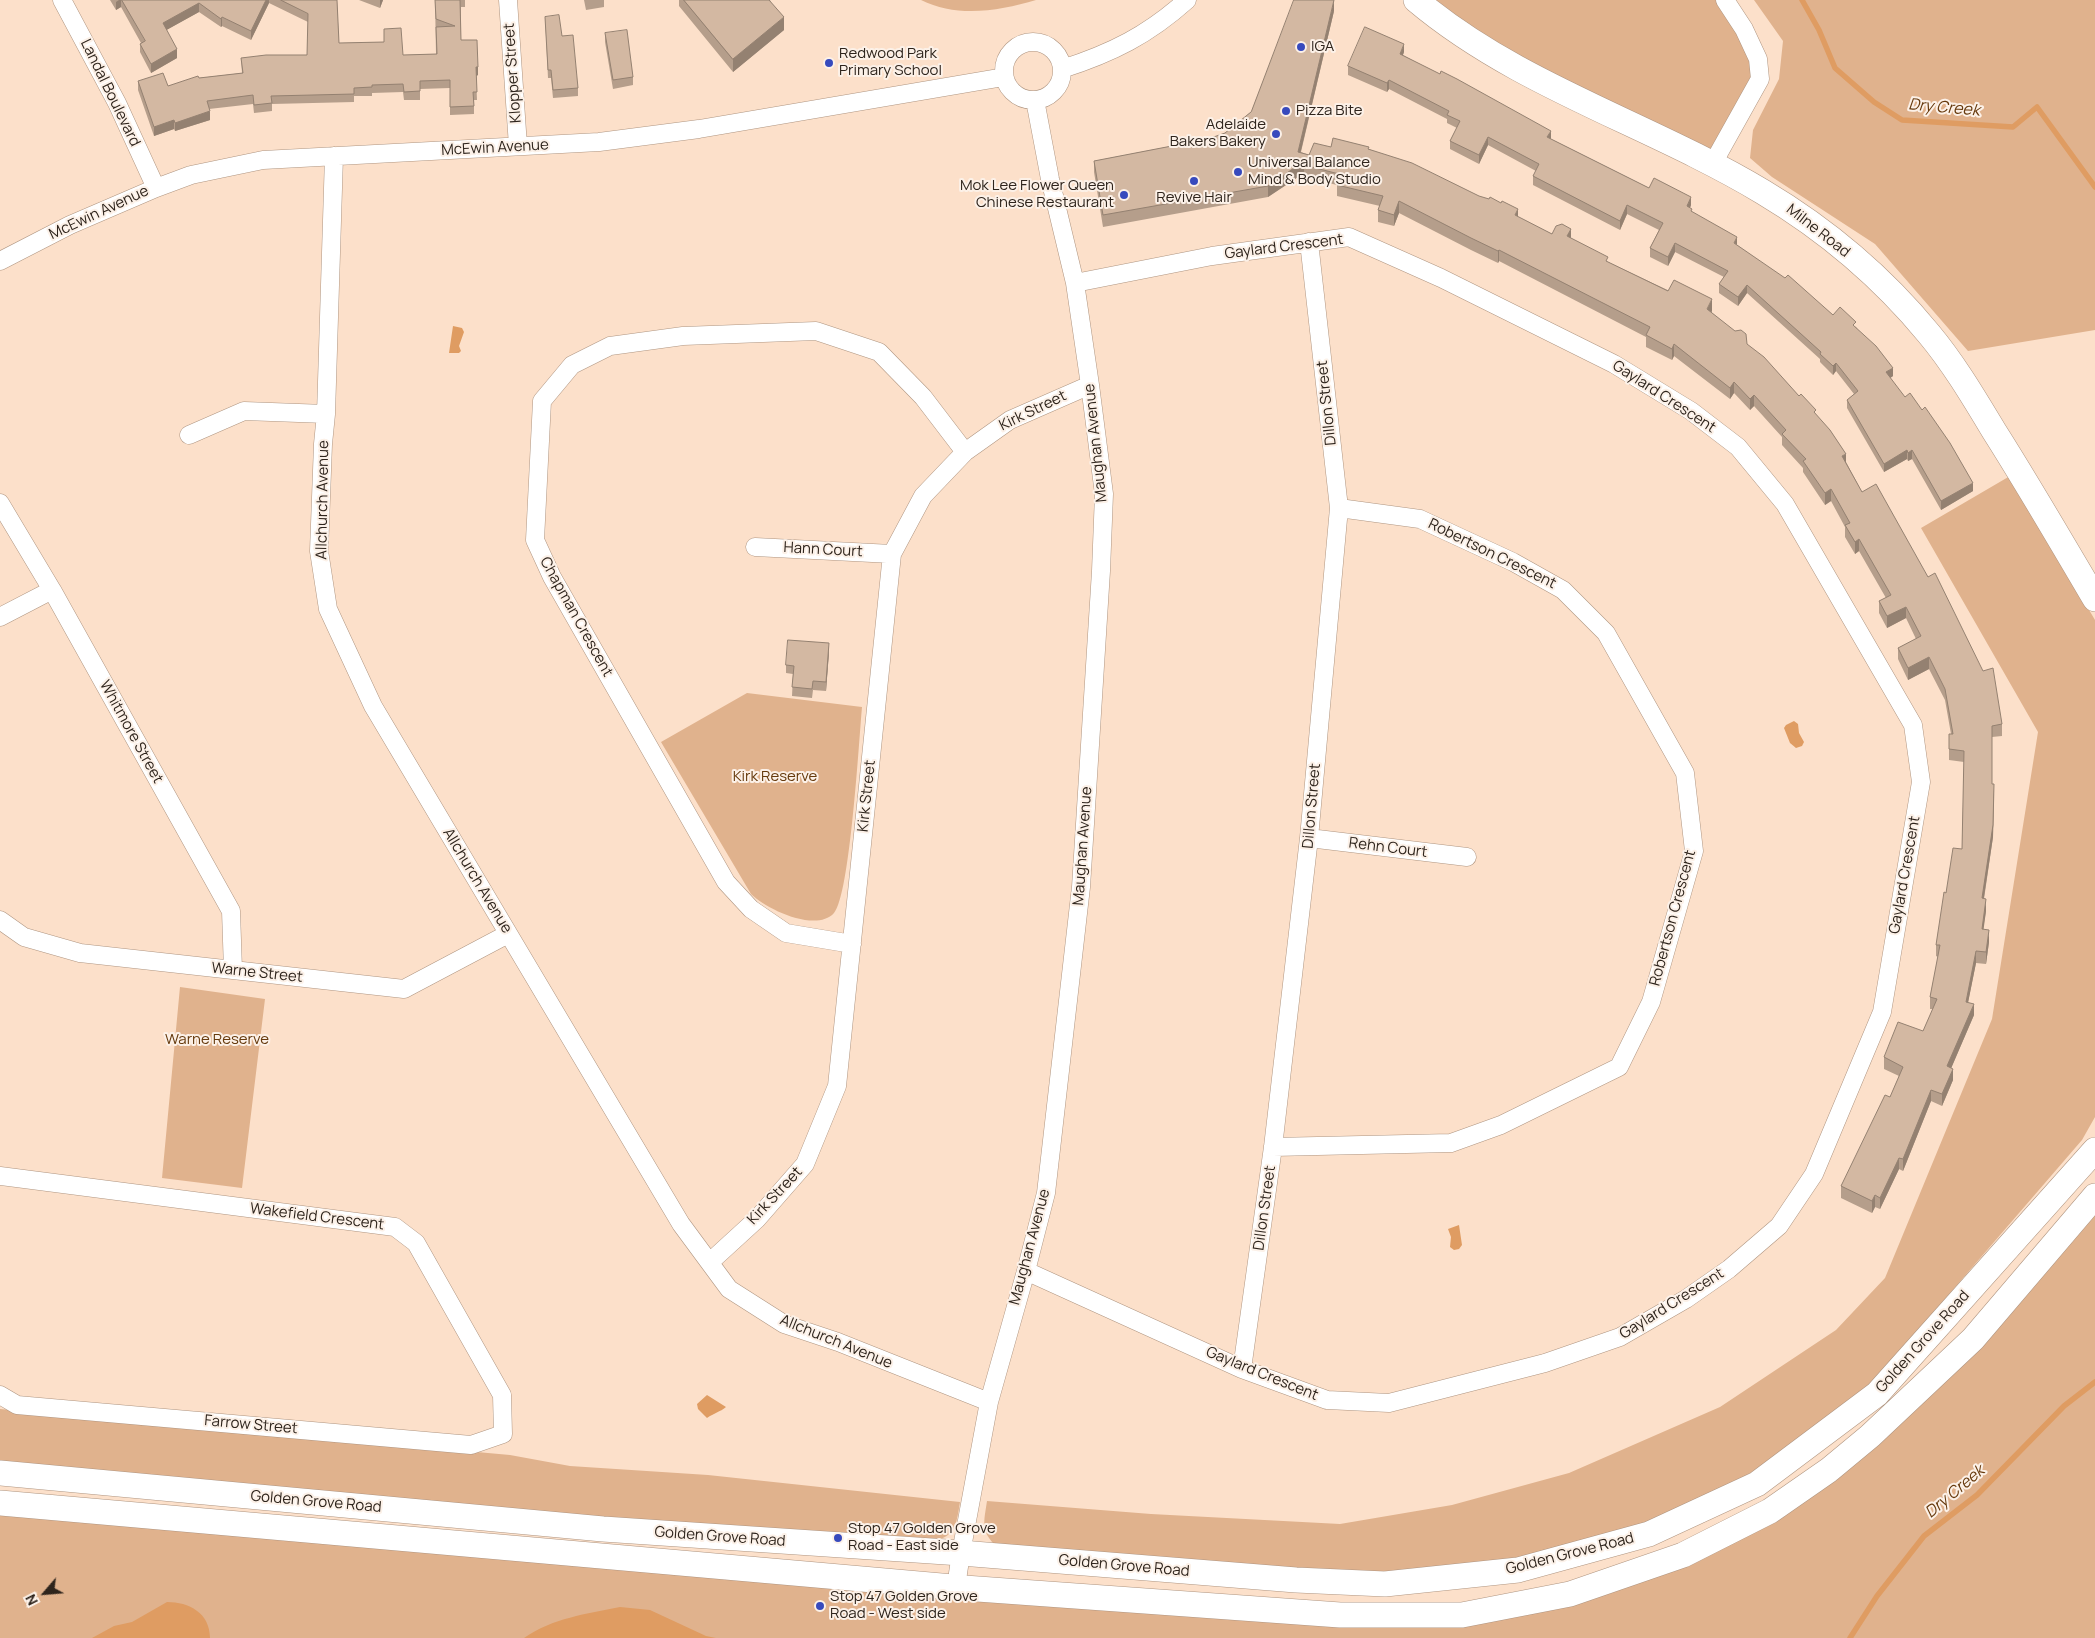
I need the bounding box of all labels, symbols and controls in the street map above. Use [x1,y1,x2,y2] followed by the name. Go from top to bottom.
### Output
[501,22,525,124] street label: Klopper Street
[76,36,144,150] street label: Landal Boulevard
[1311,38,1334,56] place label: IGA
[1295,41,1307,53] marker: IGA
[839,45,942,80] place label: Redwood Park Primary School
[823,57,835,69] marker: Redwood Park Primary School
[1907,95,1981,121] water label: Dry Creek
[1296,102,1363,120] place label: Pizza Bite
[1280,105,1292,117] marker: Pizza Bite
[1170,116,1266,151] place label: Adelaide Bakers Bakery
[1270,128,1282,140] marker: Adelaide Bakers Bakery
[441,136,549,160] street label: McEwin Avenue
[1248,154,1381,189] place label: Universal Balance Mind & Body Studio
[1232,166,1244,178] marker: Universal Balance Mind & Body Studio
[1188,175,1200,187] marker: Revive Hair
[960,177,1114,212] place label: Mok Lee Flower Queen Chinese Restaurant
[46,182,152,244] street label: McEwin Avenue
[1118,189,1130,201] marker: Mok Lee Flower Queen Chinese Restaurant
[1156,189,1232,207] place label: Revive Hair
[1783,201,1853,261] street label: Milne Road
[1224,231,1344,263] street label: Gaylard Crescent
[1609,357,1719,437] street label: Gaylard Crescent
[1314,360,1340,446] street label: Dillon Street
[1081,383,1111,503] street label: Maughan Avenue
[997,387,1069,435] street label: Kirk Street
[313,440,333,560] street label: Allchurch Avenue
[1425,515,1559,593] street label: Robertson Crescent
[783,539,863,561] street label: Hann Court
[536,554,616,680] street label: Chapman Crescent
[95,677,167,787] street label: Whitmore Street
[854,759,880,833] street label: Kirk Street
[1299,763,1325,849] street label: Dillon Street
[733,768,817,786] park label: Kirk Reserve
[1070,786,1096,906] street label: Maughan Avenue
[1886,815,1924,935] street label: Gaylard Crescent
[439,825,515,937] street label: Allchurch Avenue
[1348,834,1428,862] street label: Rehn Court
[1646,848,1700,988] street label: Robertson Crescent
[210,959,304,987] street label: Warne Street
[165,1031,269,1049] park label: Warne Reserve
[744,1163,806,1229] street label: Kirk Street
[1250,1164,1280,1252] street label: Dillon Street
[1006,1187,1054,1307] street label: Maughan Avenue
[249,1200,385,1234] street label: Wakefield Crescent
[1617,1265,1727,1343] street label: Gaylard Crescent
[1872,1287,1974,1397] street label: Golden Grove Road
[777,1311,895,1373] street label: Allchurch Avenue
[1203,1343,1321,1405] street label: Gaylard Crescent
[204,1412,298,1438] street label: Farrow Street
[1921,1462,1989,1522] water label: Dry Creek
[250,1487,382,1517] street label: Golden Grove Road
[848,1520,996,1555] place label: Stop 47 Golden Grove Road - East side
[654,1523,786,1551] street label: Golden Grove Road
[1504,1529,1636,1579] street label: Golden Grove Road
[832,1532,844,1544] marker: Stop 47 Golden Grove Road - East side
[1058,1551,1190,1581] street label: Golden Grove Road
[20,1568,70,1618] north arrow
[830,1588,978,1623] place label: Stop 47 Golden Grove Road - West side
[20,1591,42,1609] text: N
[814,1600,826,1612] marker: Stop 47 Golden Grove Road - West side

